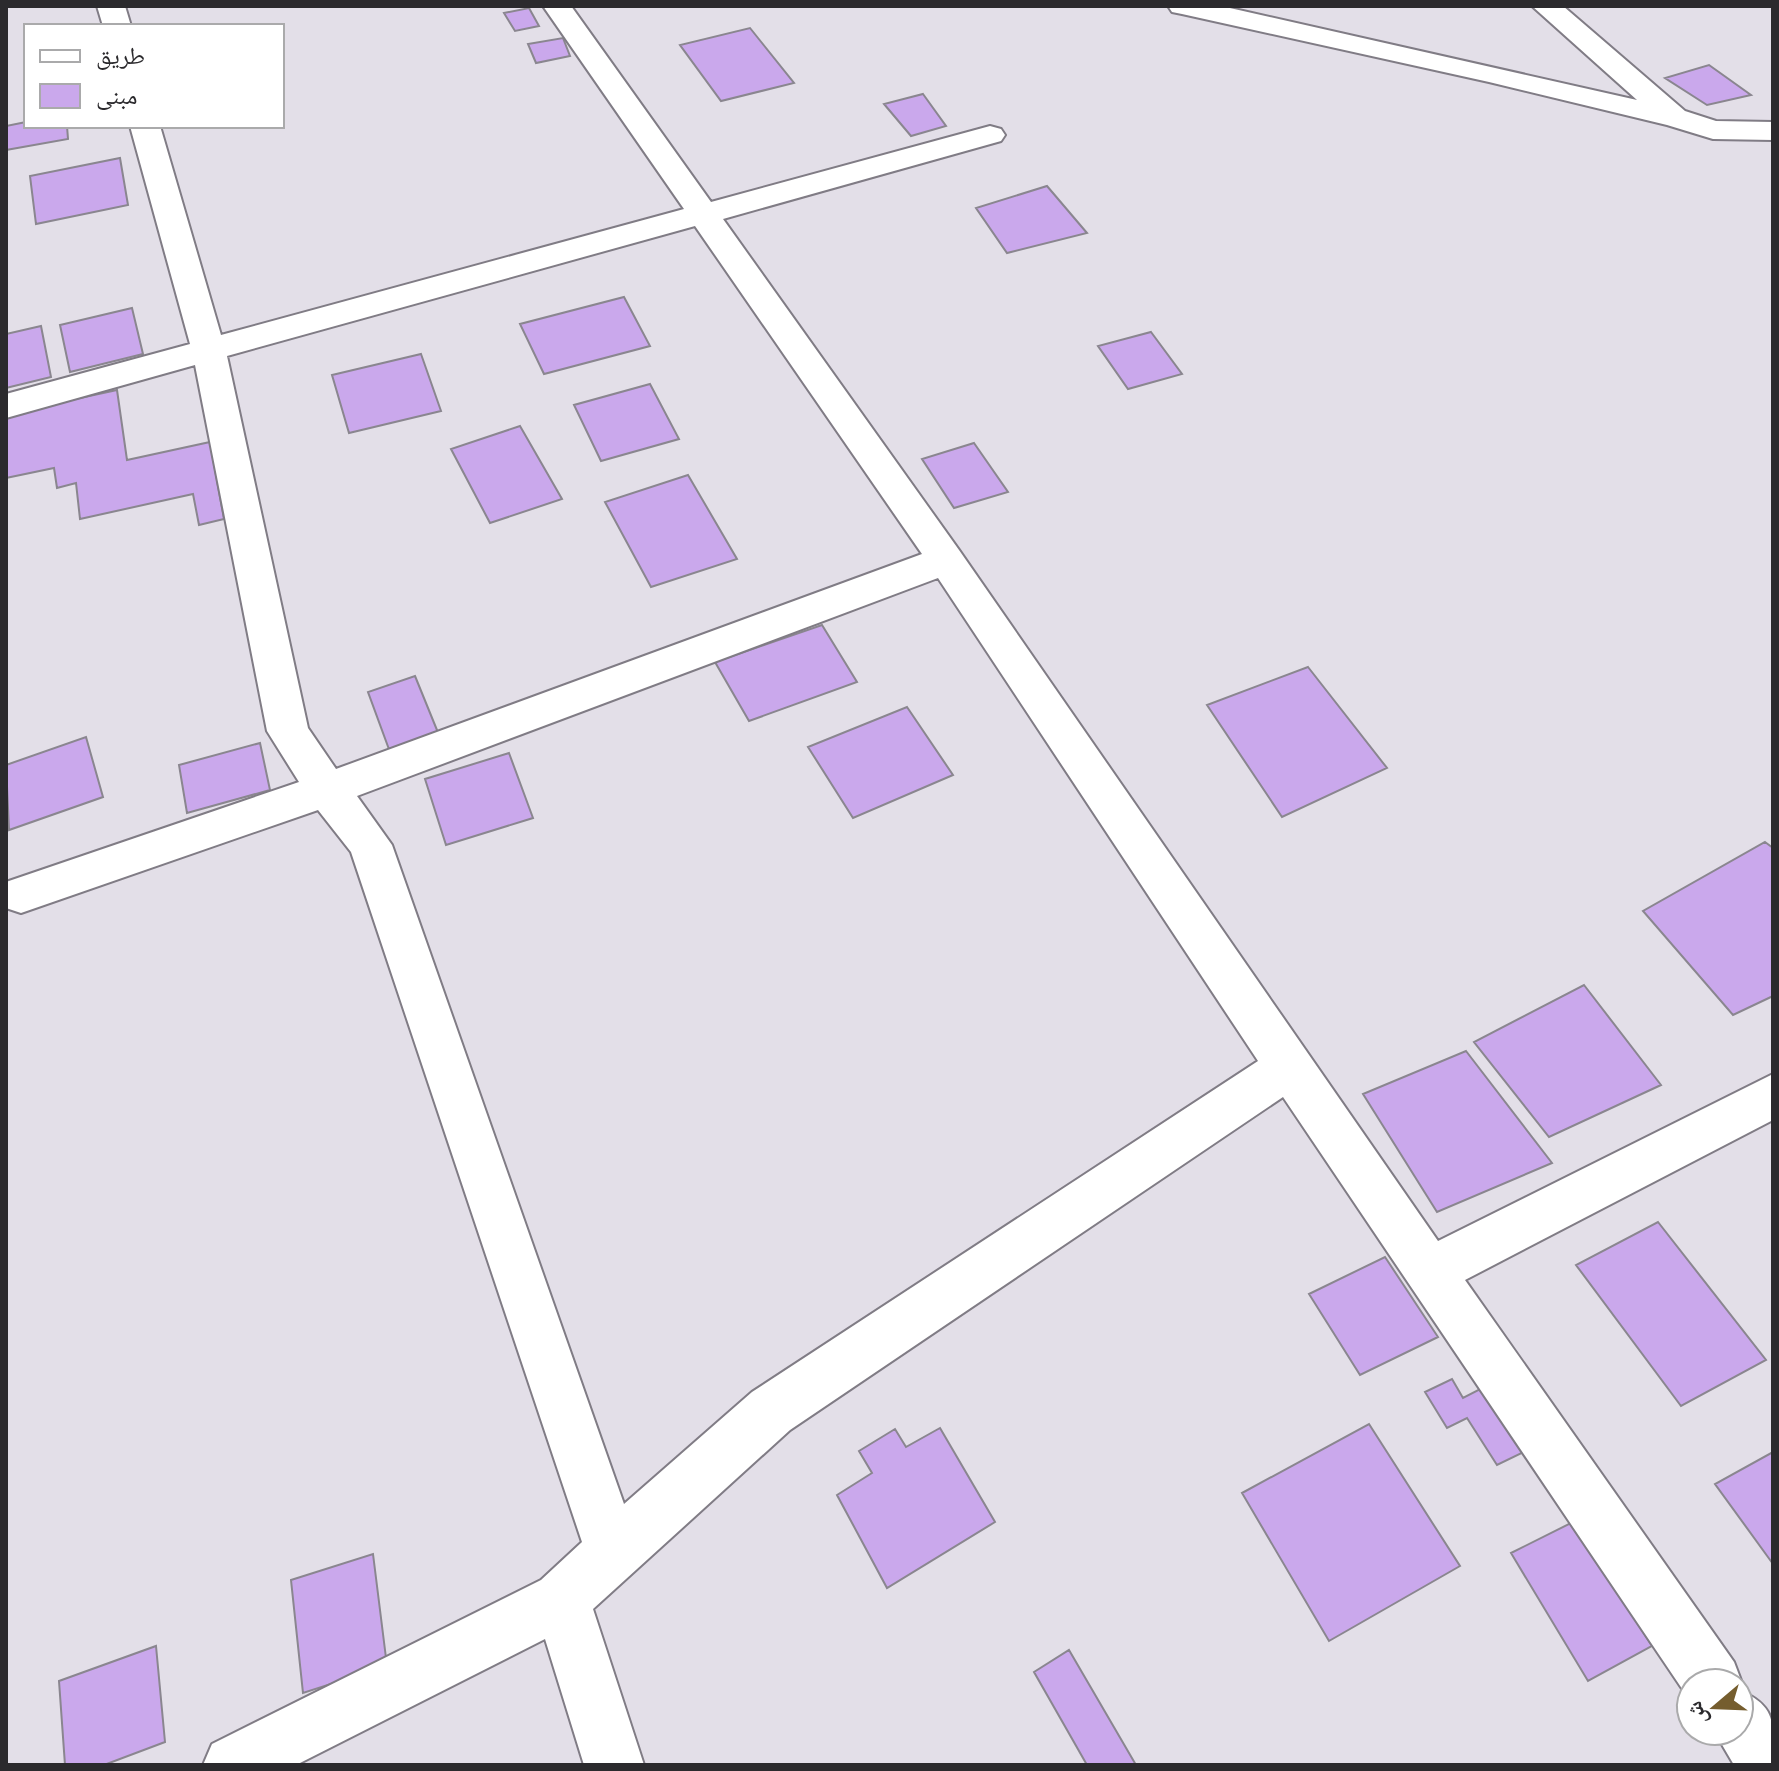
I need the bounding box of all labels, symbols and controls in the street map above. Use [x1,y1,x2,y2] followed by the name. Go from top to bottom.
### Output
[24,24,284,128] legend
[96,39,145,72] text: طريق
[96,79,137,112] text: مبنى
[1675,1667,1755,1747] north arrow
[1678,1697,1715,1729] text: ش

